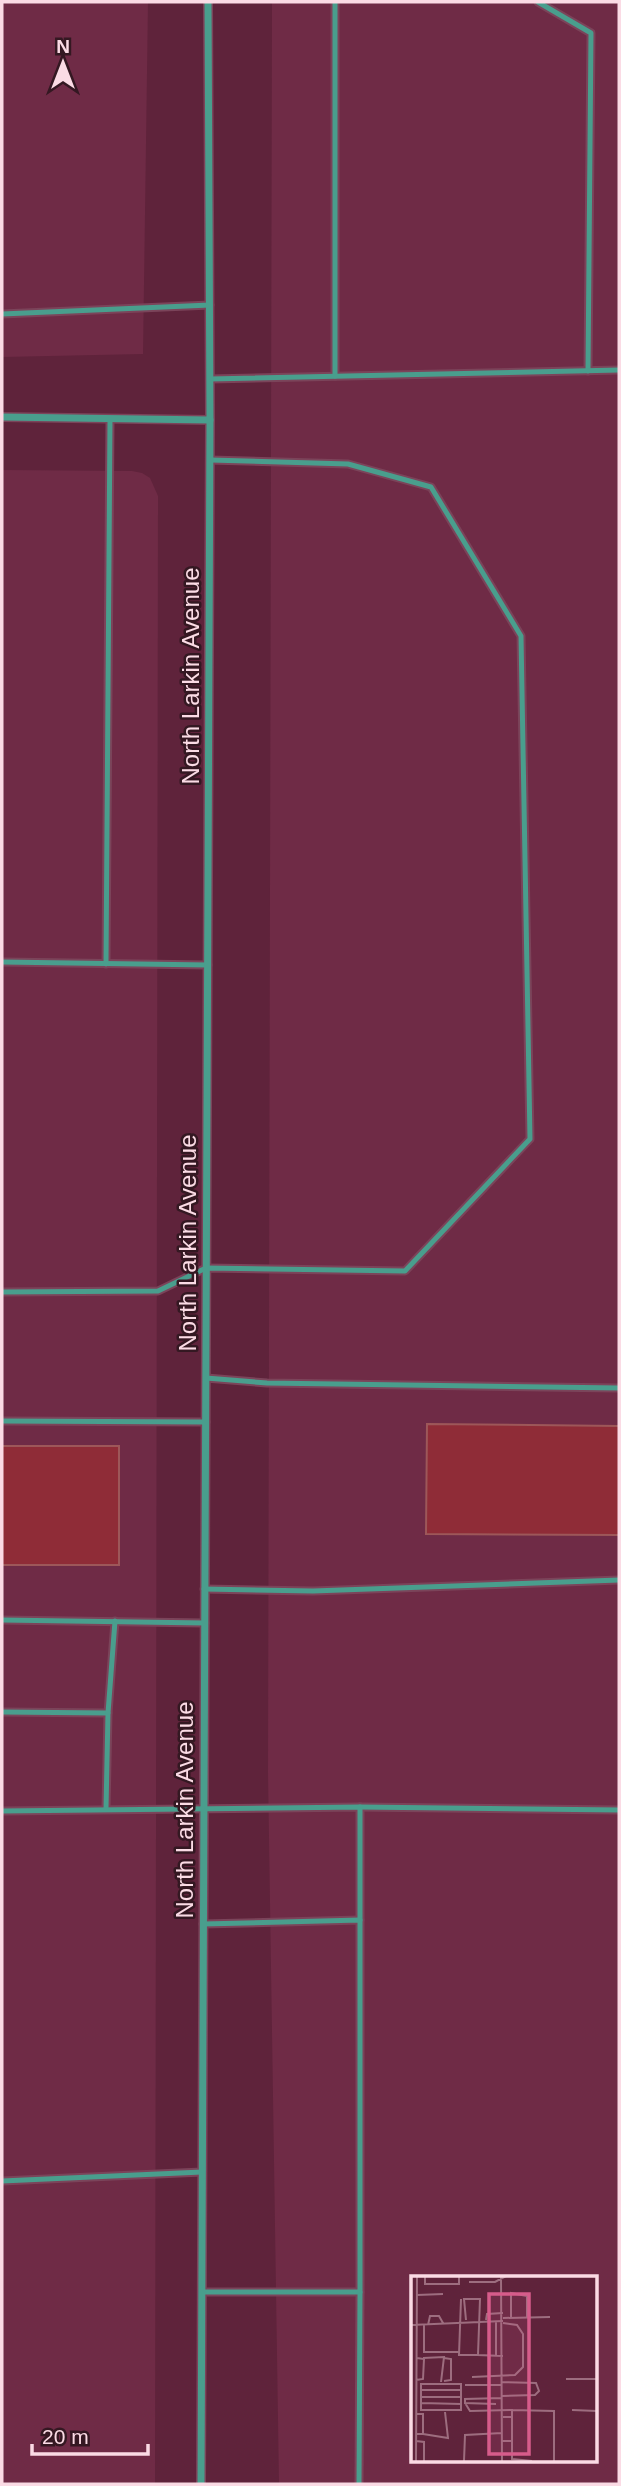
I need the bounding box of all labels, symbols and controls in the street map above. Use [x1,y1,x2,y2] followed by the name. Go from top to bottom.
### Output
[28,28,98,98] north arrow
[56,36,70,57] text: N
[177,567,204,785] street label: North Larkin Avenue
[174,1134,201,1352] street label: North Larkin Avenue
[171,1701,198,1919] street label: North Larkin Avenue
[411,2276,596,2462] inset map
[32,2412,147,2456] scale bar
[42,2425,89,2448] text: 20 m

